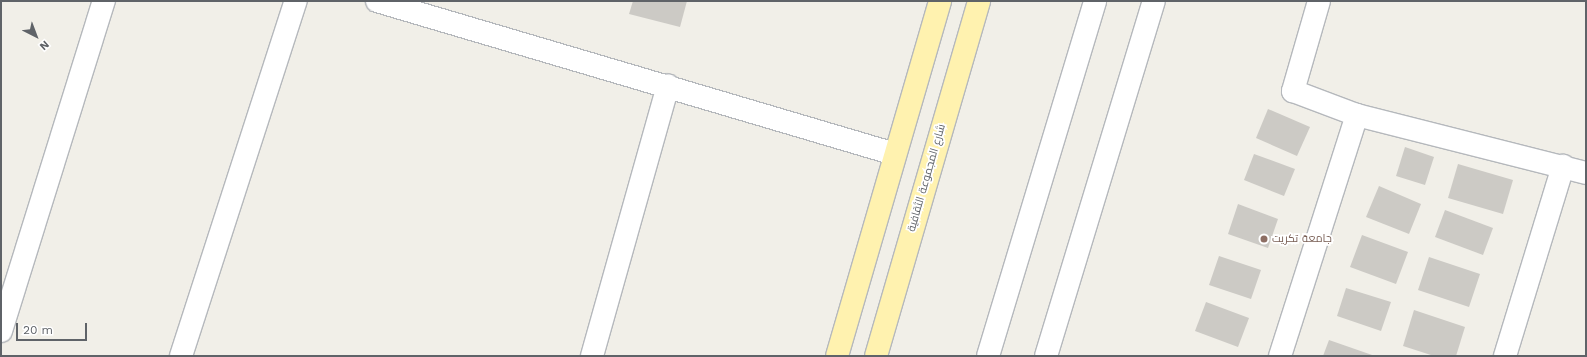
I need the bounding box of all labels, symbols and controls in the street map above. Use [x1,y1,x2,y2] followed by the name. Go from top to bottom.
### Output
[16,16,56,56] north arrow
[37,38,52,53] text: N
[905,123,949,233] street label: شارع المجموعة الثقافية
[1272,232,1332,246] place label: جامعة تكريت
[1259,234,1269,244] marker: جامعة تكريت
[18,315,89,341] scale bar
[23,323,53,337] text: 20 m

